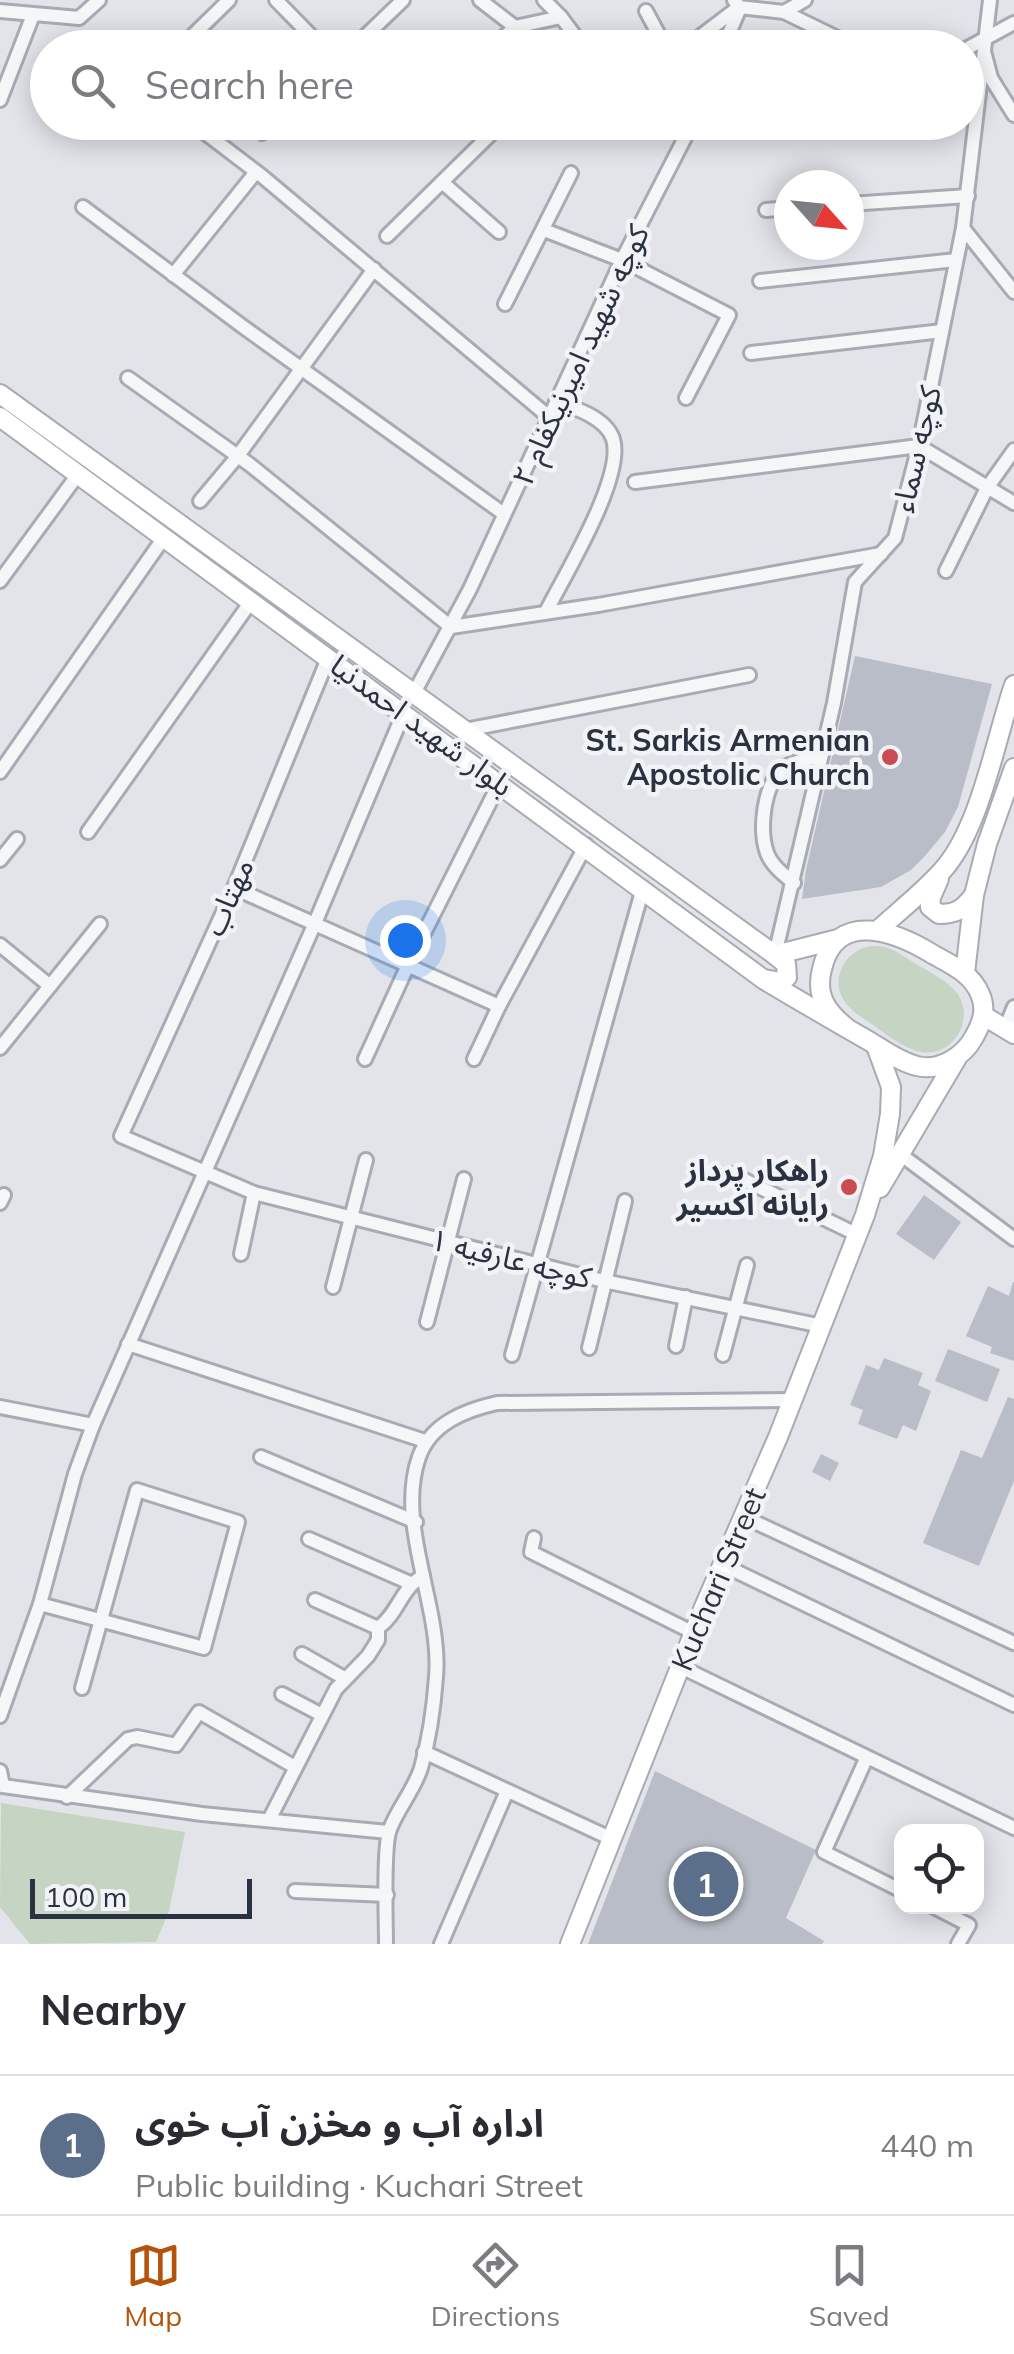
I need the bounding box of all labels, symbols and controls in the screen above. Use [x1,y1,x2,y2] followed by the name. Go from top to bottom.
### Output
[30,30,984,140] search box
[65,58,120,113] icon: search
[145,61,354,109] text: Search here
[774,170,864,260] north arrow
[503,218,661,493] street label: کوچه شهید امیرنیکفام ۲
[883,381,950,516] street label: کوچه سماء
[323,646,521,804] street label: بلوار شهید احمدنیا
[586,721,870,793] place label: St. Sarkis Armenian Apostolic Church
[879,746,901,768] marker: St. Sarkis Armenian Apostolic Church
[194,852,262,942] street label: مهتاب
[380,915,431,966] your location
[674,1151,829,1223] place label: راهکار پرداز رایانه اکسیر
[838,1176,860,1198] marker: راهکار پرداز رایانه اکسیر
[426,1220,596,1298] street label: کوچه عارفیه ۱
[662,1482,774,1676] street label: Kuchari Street
[894,1824,984,1914] map controls
[894,1824,984,1914] button: locate
[674,1846,738,1922] pin: 1
[30,1874,252,1918] scale bar
[45,1879,127,1914] text: 100 m
[40,1983,186,2036] text: Nearby
[135,2099,544,2147] text: اداره آب و مخزن آب خوی
[63,2125,82,2165] text: 1
[880,2125,974,2165] text: 440 m
[135,2165,583,2205] text: Public building · Kuchari Street
[124,2238,182,2333] tab: Map
[431,2238,560,2333] tab: Directions
[809,2238,890,2333] tab: Saved

